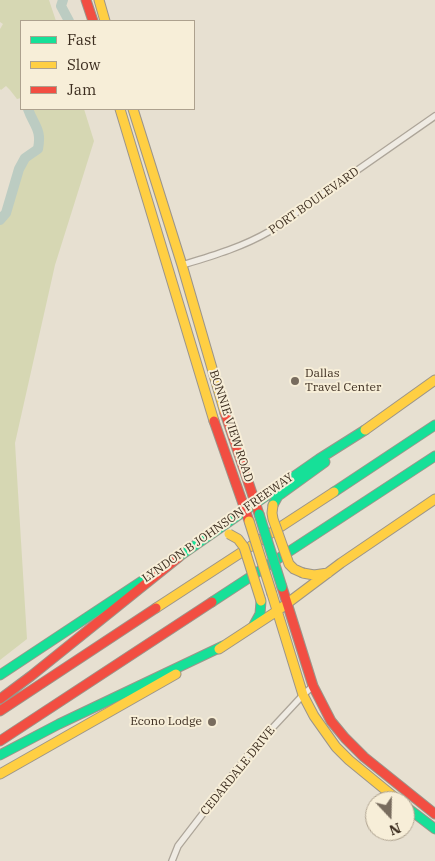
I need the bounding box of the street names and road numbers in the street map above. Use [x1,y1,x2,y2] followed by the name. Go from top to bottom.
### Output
[266,164,362,238] street label: PORT BOULEVARD
[206,368,256,484] street label: BONNIE VIEW ROAD
[140,470,296,586] street label: LYNDON B JOHNSON FREEWAY
[198,724,278,818] street label: CEDARDALE DRIVE

